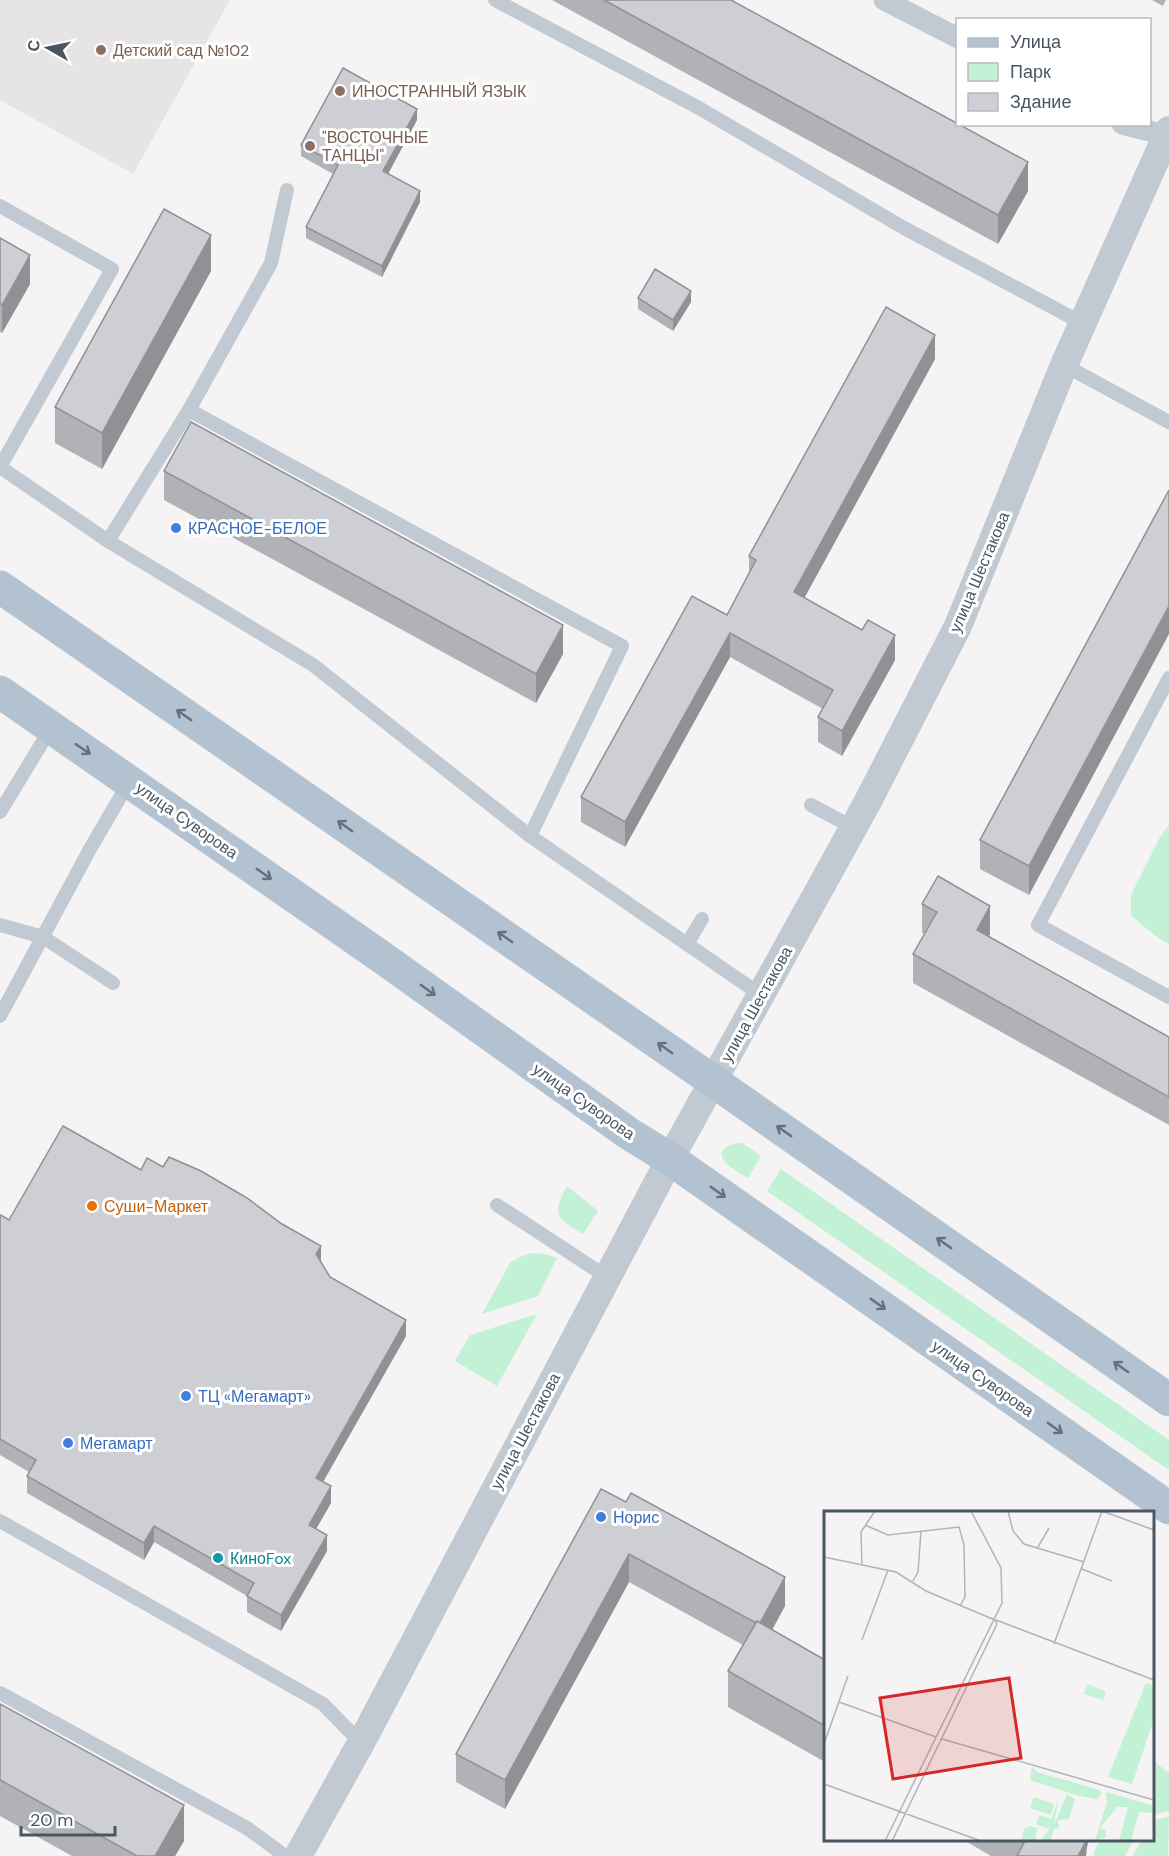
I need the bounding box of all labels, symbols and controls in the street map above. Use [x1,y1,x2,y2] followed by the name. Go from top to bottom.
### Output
[18,18,78,78] north arrow
[956,18,1151,126] legend
[1010,30,1062,54] text: Улица
[22,38,45,53] text: С
[113,40,249,61] place label: Детский сад №102
[94,43,108,57] marker: Детский сад №102
[1010,60,1051,84] text: Парк
[352,81,527,102] place label: ИНОСТРАННЫЙ ЯЗЫК
[333,84,347,98] marker: ИНОСТРАННЫЙ ЯЗЫК
[1010,90,1071,114] text: Здание
[322,127,428,166] place label: "ВОСТОЧНЫЕ ТАНЦЫ"
[303,139,317,153] marker: "ВОСТОЧНЫЕ ТАНЦЫ"
[945,509,1014,636] street label: улица Шестакова
[188,518,327,539] place label: КРАСНОЕ-БЕЛОЕ
[169,521,183,535] marker: КРАСНОЕ-БЕЛОЕ
[177,709,193,721] one-way arrow
[74,743,90,755] one-way arrow
[132,777,242,863] street label: улица Суворова
[337,820,353,832] one-way arrow
[255,868,271,880] one-way arrow
[497,931,513,943] one-way arrow
[716,943,797,1066] street label: улица Шестакова
[419,984,435,996] one-way arrow
[657,1042,674,1054] one-way arrow
[529,1058,639,1144] street label: улица Суворова
[776,1125,793,1137] one-way arrow
[709,1186,726,1198] one-way arrow
[104,1196,209,1217] place label: Суши-Маркет
[85,1199,99,1213] marker: Суши-Маркет
[936,1237,952,1249] one-way arrow
[869,1298,885,1310] one-way arrow
[928,1335,1038,1421] street label: улица Суворова
[1113,1361,1130,1373] one-way arrow
[486,1369,565,1493] street label: улица Шестакова
[198,1386,311,1407] place label: ТЦ «Мегамарт»
[179,1389,193,1403] marker: ТЦ «Мегамарт»
[1046,1422,1063,1434] one-way arrow
[80,1433,153,1454] place label: Мегамарт
[61,1436,75,1450] marker: Мегамарт
[613,1507,659,1528] place label: Норис
[594,1510,608,1524] marker: Норис
[824,1511,1154,1841] inset map
[230,1548,291,1569] place label: КиноFox
[211,1551,225,1565] marker: КиноFox
[21,1799,116,1837] scale bar
[30,1808,73,1832] text: 20 m

